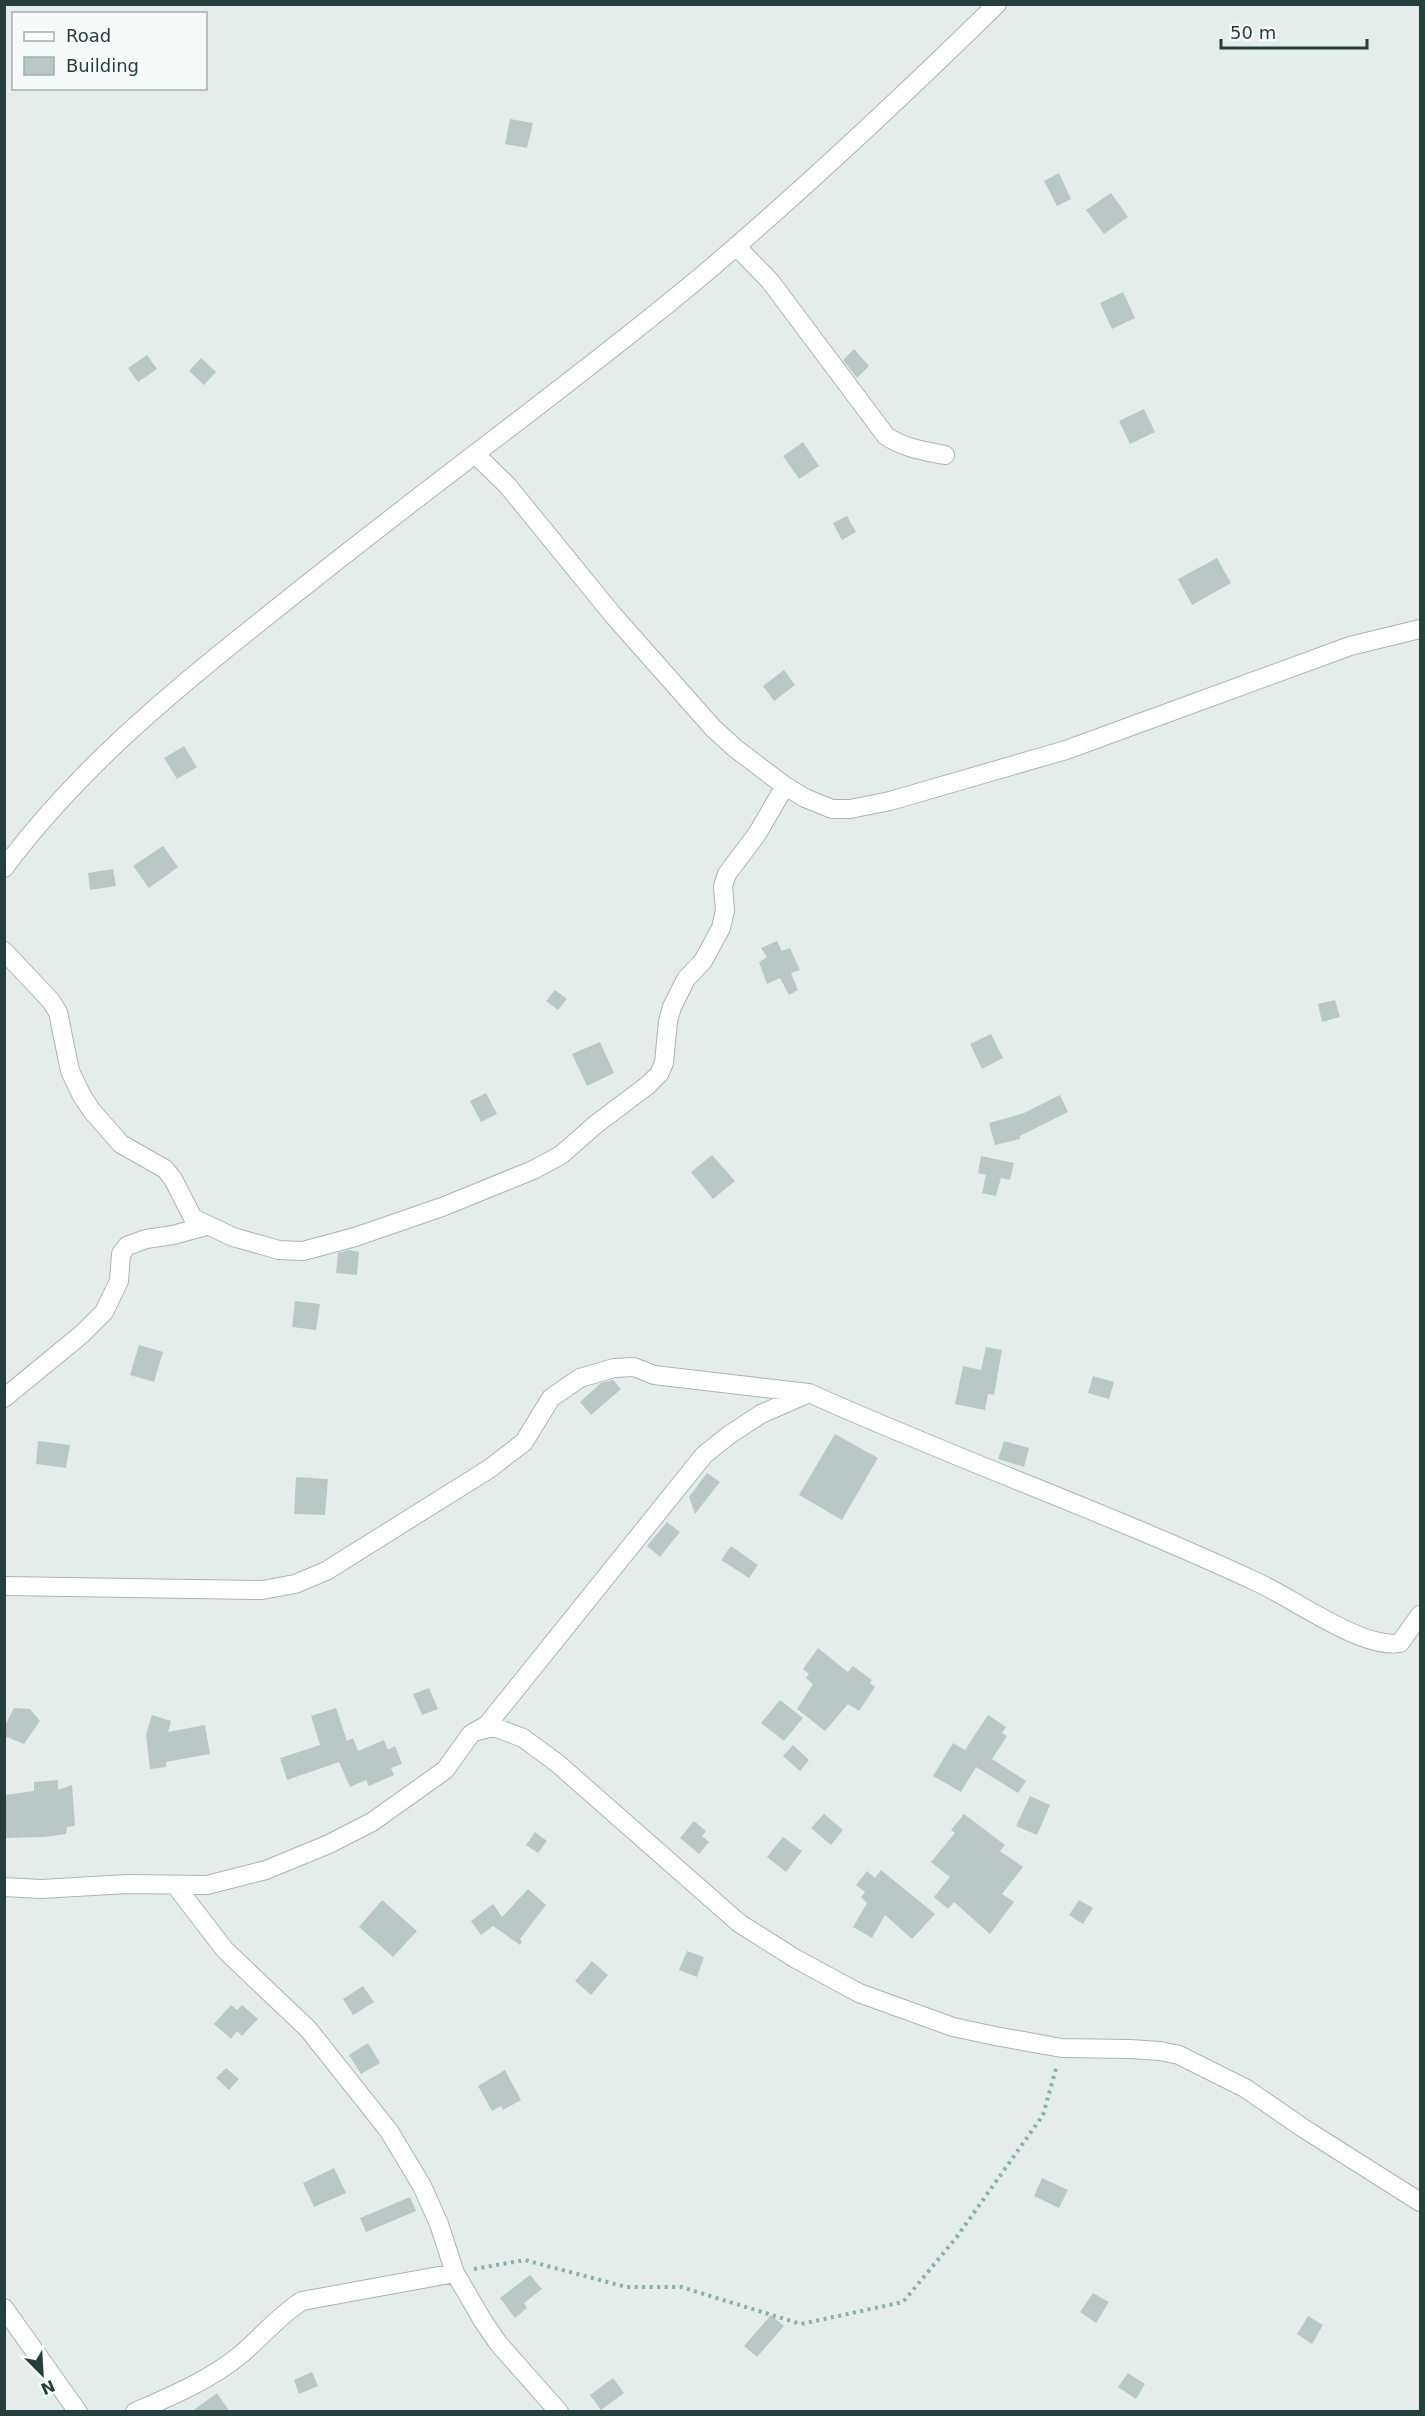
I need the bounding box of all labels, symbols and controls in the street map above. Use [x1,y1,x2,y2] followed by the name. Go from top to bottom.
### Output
[12,12,207,90] legend
[1221,12,1366,50] scale bar
[1230,22,1276,43] text: 50 m
[66,25,111,46] text: Road
[66,55,139,76] text: Building
[12,2344,72,2404] north arrow
[38,2376,58,2399] text: N

